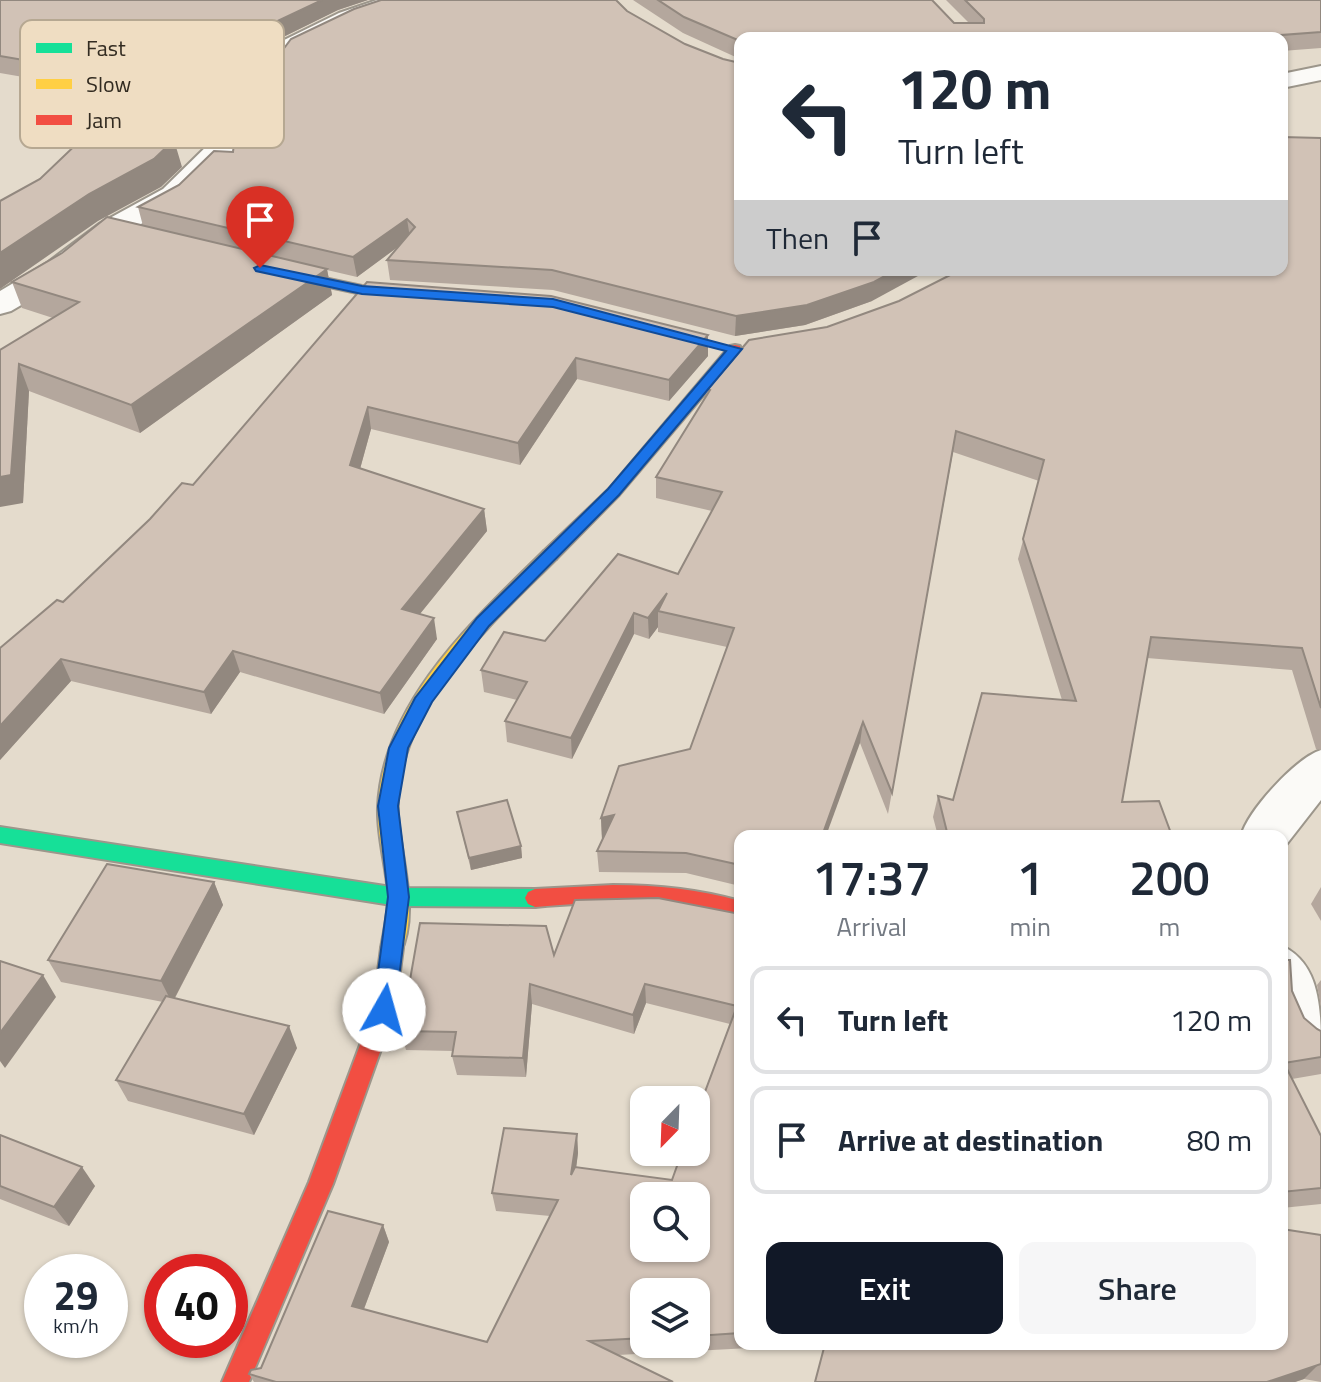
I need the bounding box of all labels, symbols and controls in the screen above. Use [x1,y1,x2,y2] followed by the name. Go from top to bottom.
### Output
[20,20,284,148] legend
[86,31,126,65] text: Fast
[898,46,1051,131] text: 120 m
[766,64,870,168] icon: left
[86,67,132,101] text: Slow
[86,103,122,137] text: Jam
[898,123,1024,178] text: Turn left
[226,186,294,268] pin
[238,198,282,242] icon: arrive
[766,215,829,261] text: Then
[845,216,889,260] icon: arrive
[812,841,931,914] text: 17:37
[1017,841,1044,914] text: 1
[1129,841,1210,914] text: 200
[836,907,907,946] text: Arrival
[1009,907,1051,946] text: min
[1159,907,1180,946] text: m
[342,968,426,1052] position arrow
[838,997,948,1043] text: Turn left
[1170,997,1252,1043] text: 120 m
[770,998,814,1042] icon: left
[630,1086,710,1166] north arrow
[630,1086,710,1358] map controls
[838,1117,1103,1163] text: Arrive at destination
[1187,1117,1252,1163] text: 80 m
[770,1118,814,1162] icon: arrive
[630,1182,710,1262] button: search
[766,1242,1003,1334] button: Exit
[1019,1242,1256,1334] button: Share
[144,1254,248,1358] speed limit sign: 40
[54,1265,98,1326] text: 29
[630,1278,710,1358] button: layers
[53,1310,99,1341] text: km/h

